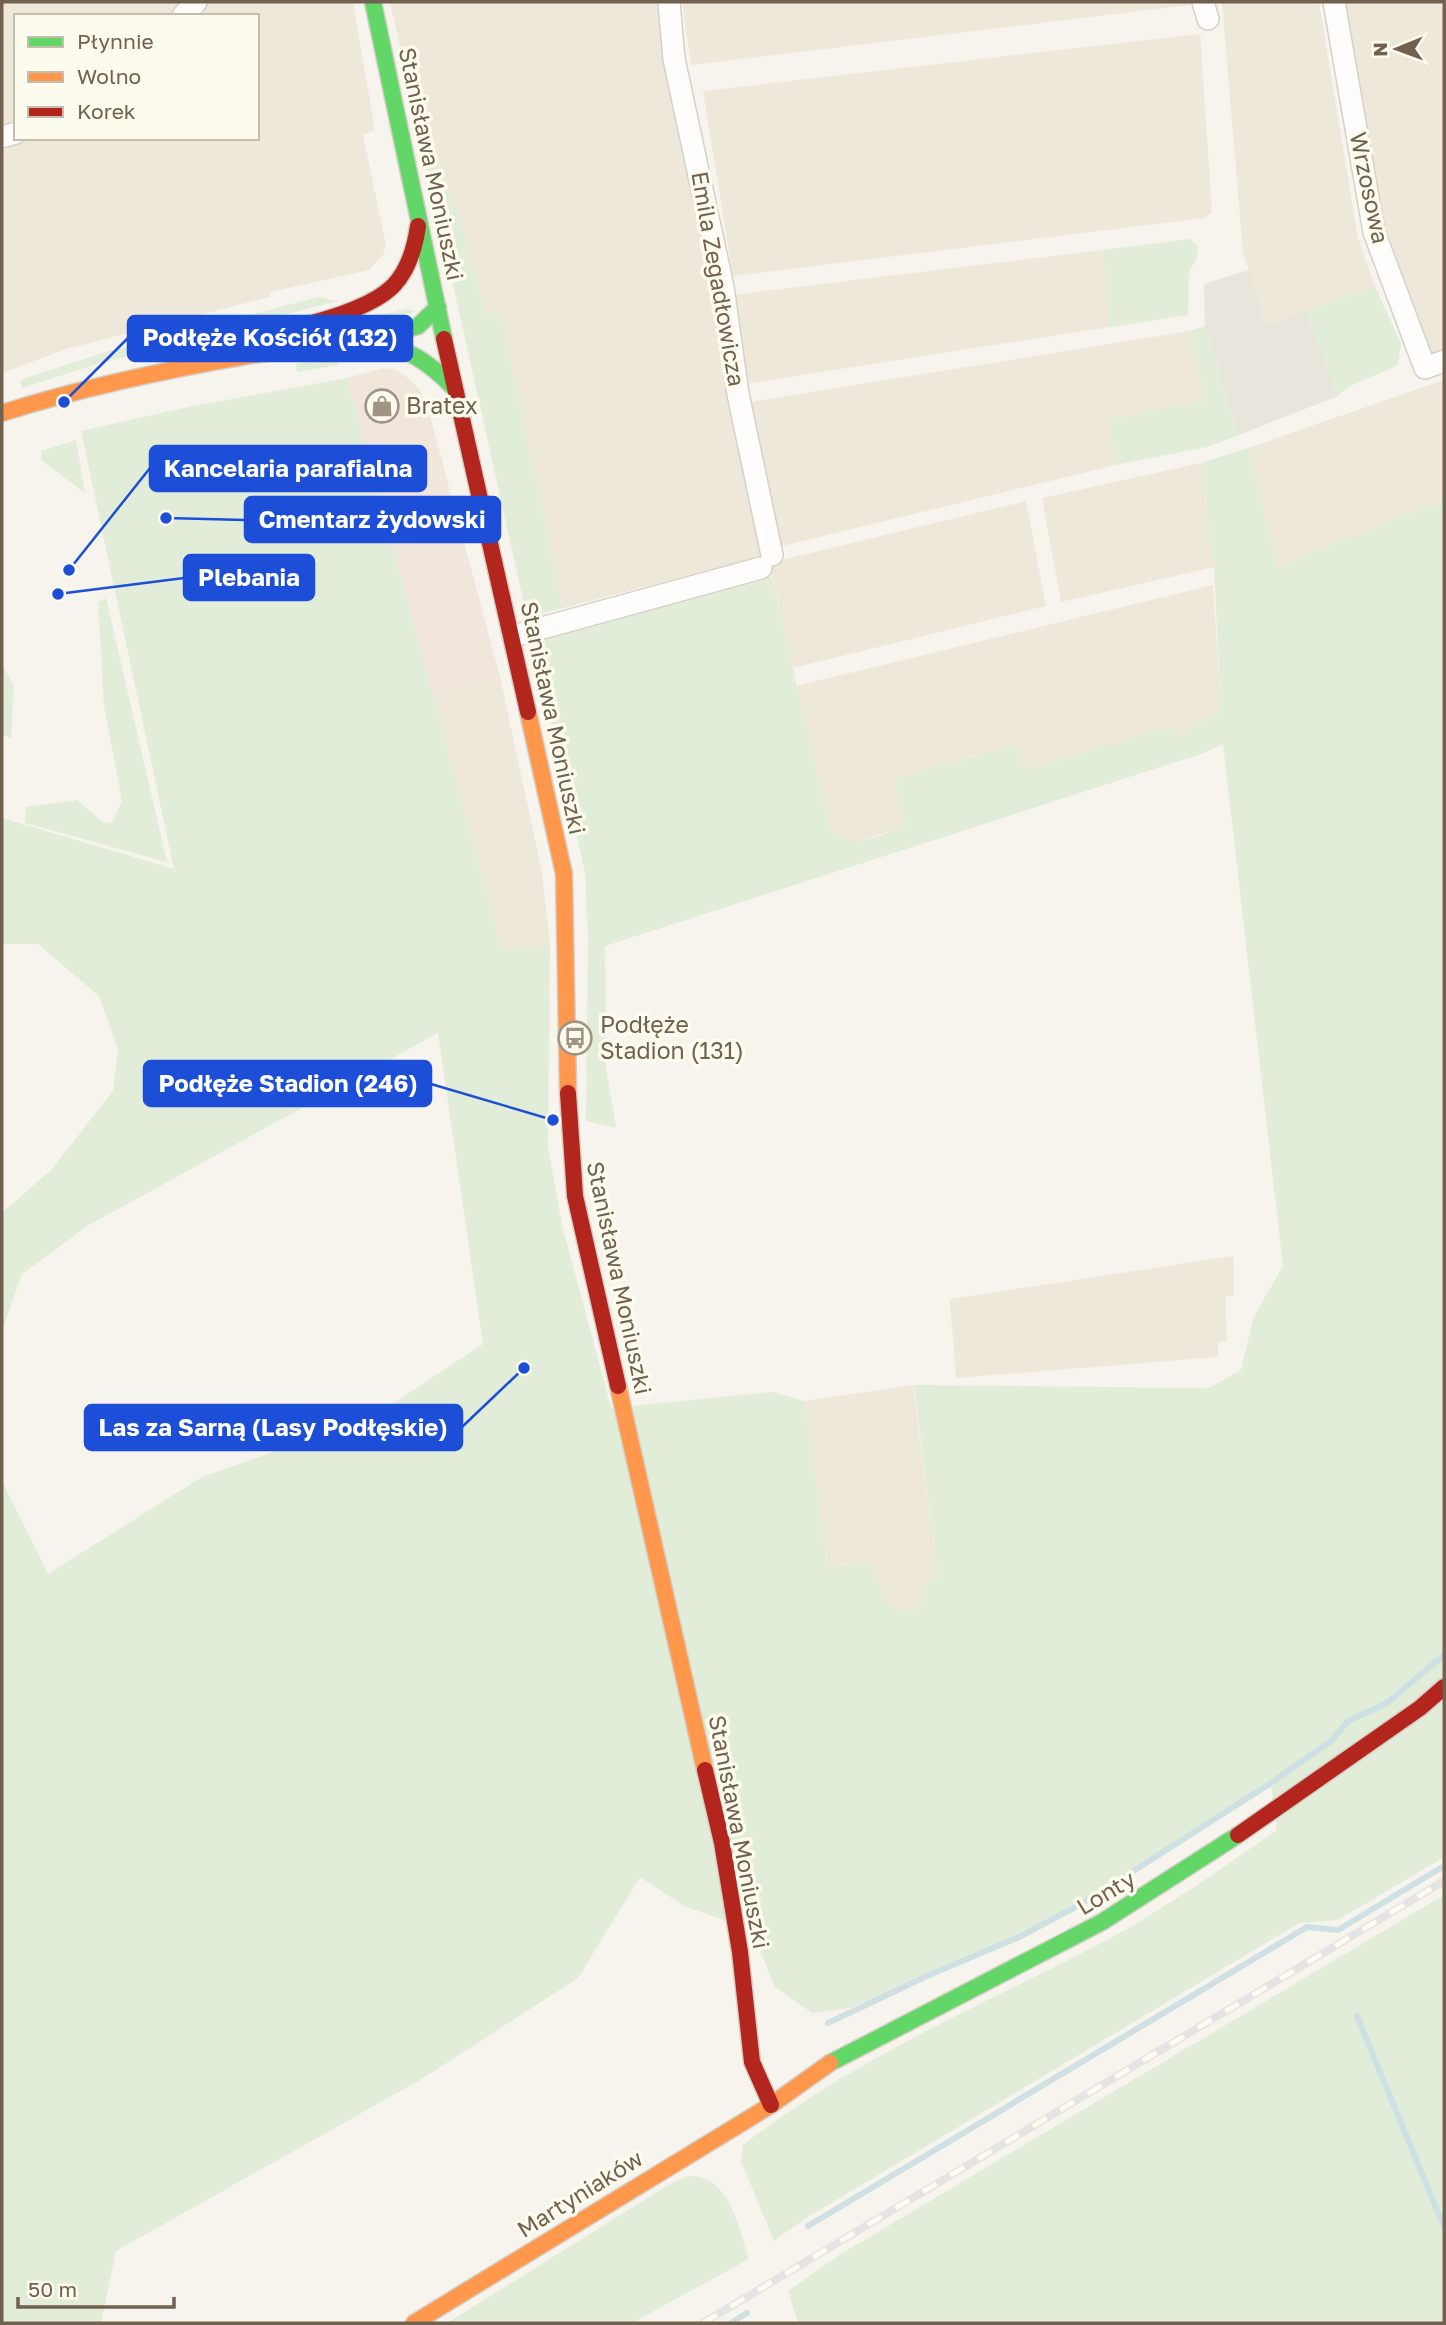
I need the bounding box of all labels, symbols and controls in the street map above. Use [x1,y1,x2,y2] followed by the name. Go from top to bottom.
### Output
[14,14,259,140] legend
[1362,14,1432,84] north arrow
[77,28,154,54] text: Płynnie
[1368,42,1391,57] text: N
[394,45,470,283] street label: Stanisława Moniuszki
[77,63,141,89] text: Wolno
[77,98,136,124] text: Korek
[1345,129,1395,246] street label: Wrzosowa
[686,169,752,389] street label: Emila Zegadłowicza
[128,316,412,361] callout: Podłęże Kościół (132)
[142,322,398,351] text: Podłęże Kościół (132)
[363,387,401,425] shop icon: Bratex
[406,391,478,419] place label: Bratex
[150,446,426,491] callout: Kancelaria parafialna
[164,453,412,482] text: Kancelaria parafialna
[245,497,500,542] callout: Cmentarz żydowski
[258,504,486,533] text: Cmentarz żydowski
[184,555,314,600] callout: Plebania
[198,562,300,591] text: Plebania
[516,599,592,837] street label: Stanisława Moniuszki
[600,1010,744,1064] place label: Podłęże Stadion (131)
[556,1019,594,1057] bus stop icon: Podłęże Stadion (131)
[144,1061,431,1106] callout: Podłęże Stadion (246)
[158,1068,418,1097] text: Podłęże Stadion (246)
[582,1159,658,1397] street label: Stanisława Moniuszki
[85,1405,462,1450] callout: Las za Sarną (Lasy Podłęskie)
[98,1412,448,1441] text: Las za Sarną (Lasy Podłęskie)
[704,1713,776,1951] street label: Stanisława Moniuszki
[1071,1864,1140,1920] street label: Lonty
[512,2143,647,2243] street label: Martyniaków
[18,2266,173,2310] scale bar
[28,2276,77,2302] text: 50 m

